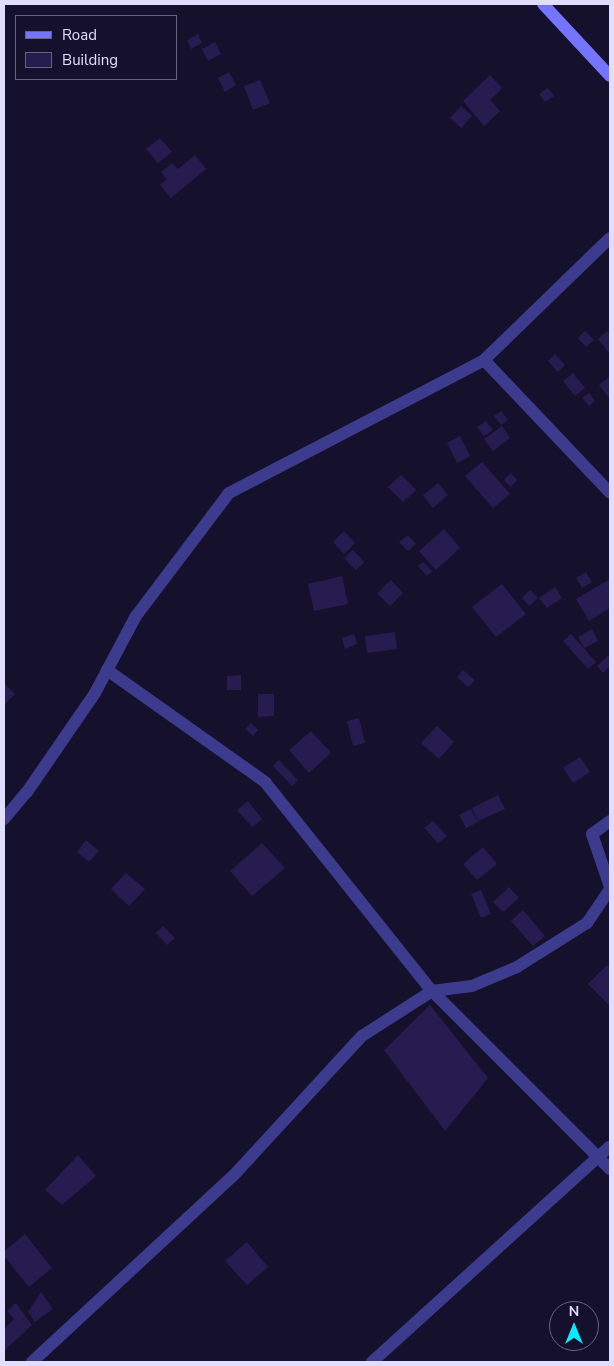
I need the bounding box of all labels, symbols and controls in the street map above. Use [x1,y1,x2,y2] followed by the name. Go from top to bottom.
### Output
[15,15,178,80] legend
[62,25,97,45] text: Road
[62,50,118,70] text: Building
[549,1301,599,1351] north arrow
[569,1302,579,1321] text: N

